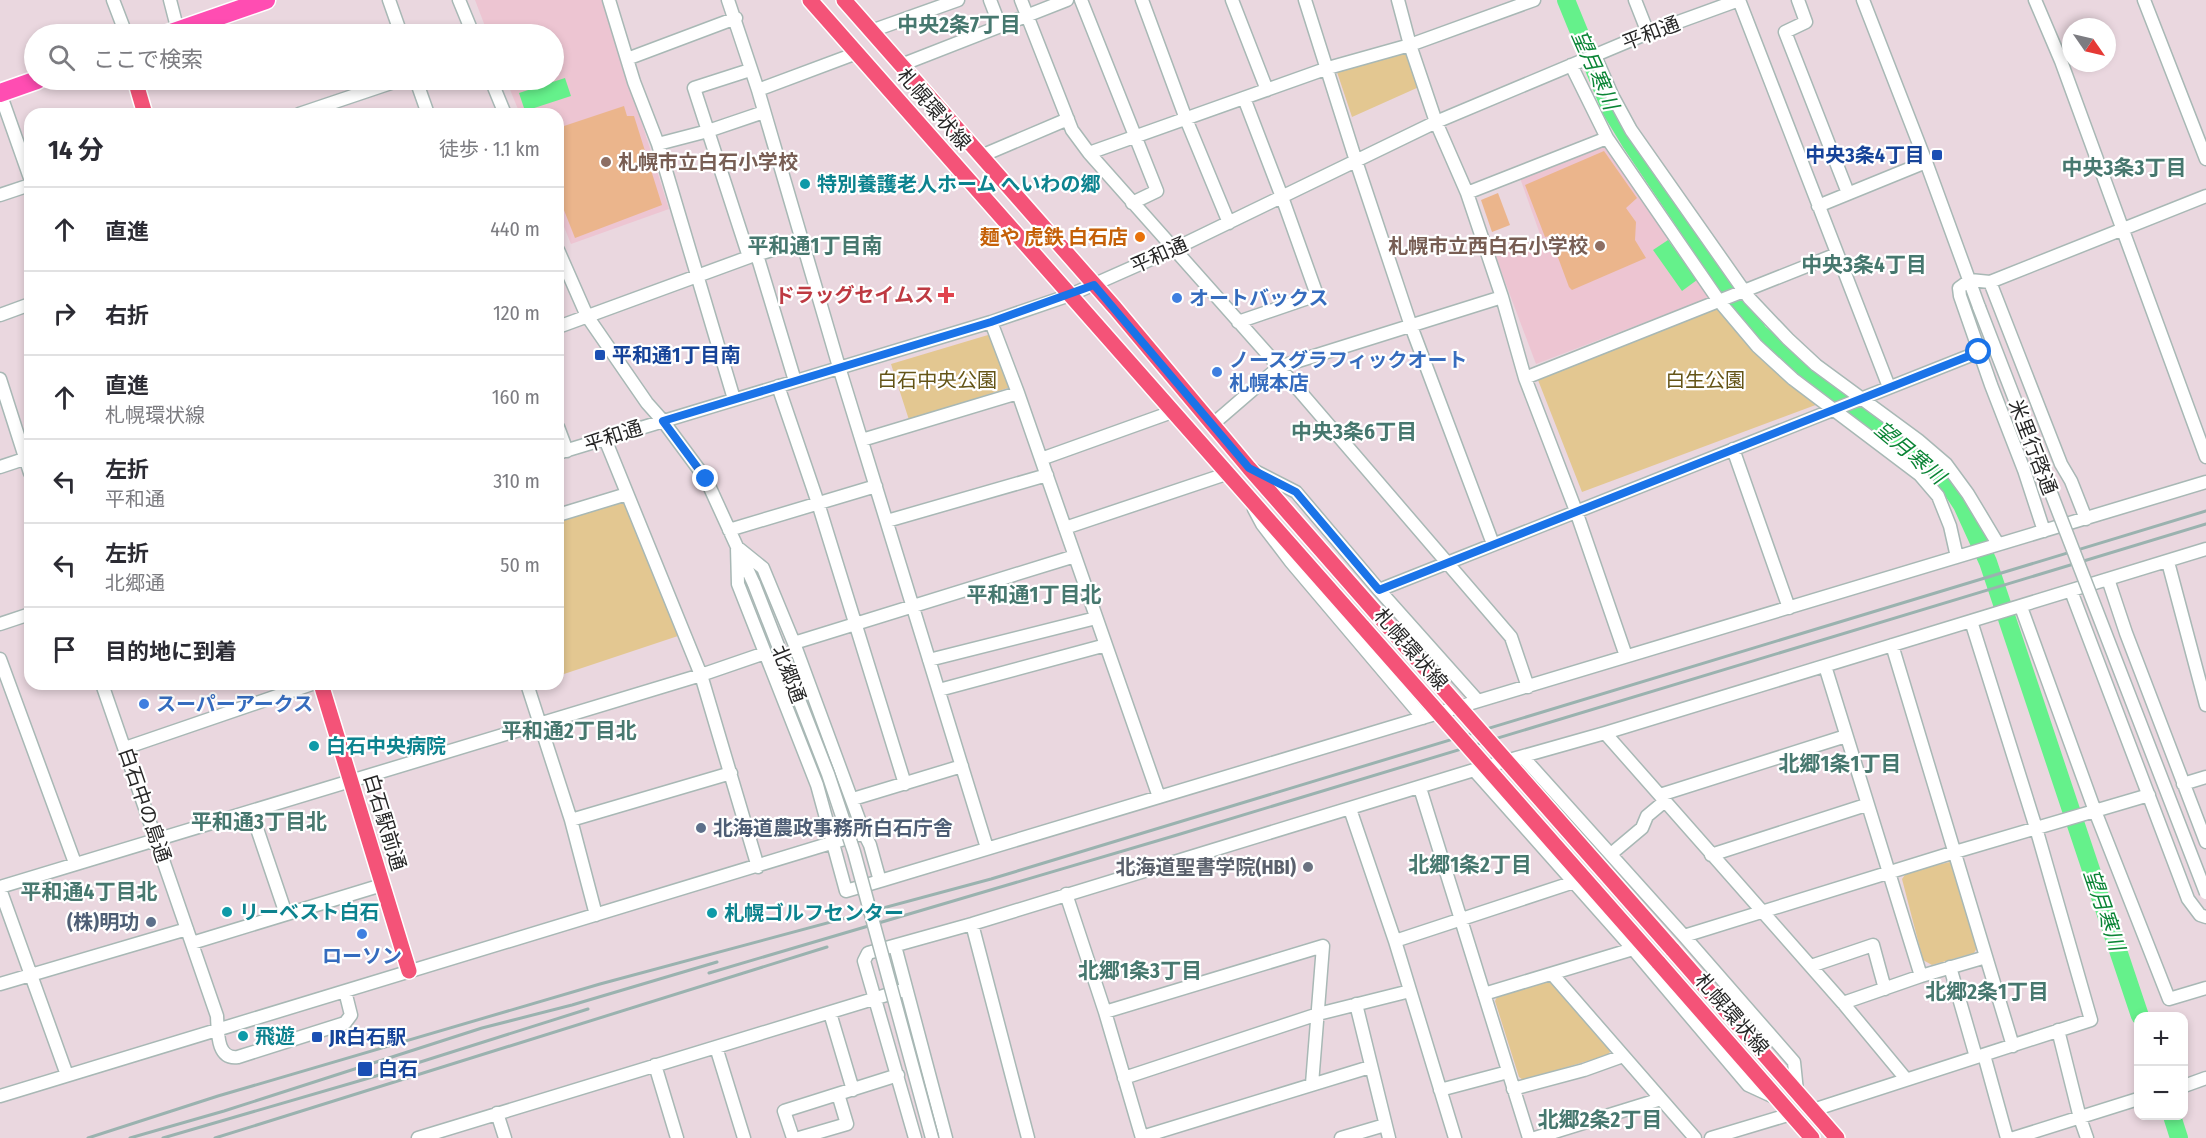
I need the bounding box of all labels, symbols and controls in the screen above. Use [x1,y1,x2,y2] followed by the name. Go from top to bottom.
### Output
[1619,11,1683,55] street label: 平和通
[897,12,1021,38] district label: 中央2条7丁目
[2062,18,2116,72] north arrow
[24,24,564,90] search box
[1566,26,1625,115] water label: 望月寒川
[45,41,78,74] icon: search
[93,46,203,73] text: ここで検索
[892,63,976,155] street label: 札幌環状線
[48,135,104,166] text: 14 分
[439,137,540,161] text: 徒歩 · 1.1 km
[1805,143,1925,167] place label: 中央3条4丁目
[1930,148,1944,162] marker: 中央3条4丁目
[618,150,798,174] place label: 札幌市立白石小学校
[599,155,613,169] marker: 札幌市立白石小学校
[2062,155,2186,181] district label: 中央3条3丁目
[817,172,1101,196] place label: 特別養護老人ホーム へいわの郷
[798,177,812,191] marker: 特別養護老人ホーム へいわの郷
[48,213,81,246] icon: ahead
[490,217,540,241] text: 440 m
[105,218,149,245] text: 直進
[980,225,1128,249] place label: 麺や 虎鉄 白石店
[1133,230,1147,244] marker: 麺や 虎鉄 白石店
[1127,232,1191,278] street label: 平和通
[748,233,882,259] district label: 平和通1丁目南
[1388,234,1588,258] place label: 札幌市立西白石小学校
[1593,239,1607,253] marker: 札幌市立西白石小学校
[1801,252,1927,278] district label: 中央3条4丁目
[774,283,934,307] place label: ドラッグセイムス
[1189,286,1328,310] place label: オートバックス
[939,288,953,302] marker: ドラッグセイムス
[1170,291,1184,305] marker: オートバックス
[48,297,81,330] icon: right
[493,301,540,325] text: 120 m
[105,302,149,329] text: 右折
[1965,338,1991,364] route start
[612,343,740,367] place label: 平和通1丁目南
[593,348,607,362] marker: 平和通1丁目南
[1229,348,1468,395] place label: ノースグラフィックオート 札幌本店
[1210,365,1224,379] marker: ノースグラフィックオート 札幌本店
[877,368,997,392] park label: 白石中央公園
[1665,368,1745,392] park label: 白生公園
[105,372,149,399] text: 直進
[48,381,81,414] icon: ahead
[492,385,540,409] text: 160 m
[2004,396,2062,498] street label: 米里行啓通
[105,403,205,427] text: 札幌環状線
[581,415,645,457] street label: 平和通
[1869,416,1952,491] water label: 望月寒川
[1291,419,1417,445] district label: 中央3条6丁目
[105,456,149,483] text: 左折
[48,465,81,498] icon: left
[692,465,718,491] route end
[493,469,540,493] text: 310 m
[105,487,165,511] text: 平和通
[105,540,149,567] text: 左折
[48,549,81,582] icon: left
[500,553,540,577] text: 50 m
[105,571,165,595] text: 北郷通
[967,582,1101,608] district label: 平和通1丁目北
[1369,603,1453,695] street label: 札幌環状線
[48,633,81,666] icon: arrive
[105,638,237,665] text: 目的地に到着
[767,642,811,706] street label: 北郷通
[156,692,313,716] place label: スーパーアークス
[137,697,151,711] marker: スーパーアークス
[501,718,637,744] district label: 平和通2丁目北
[326,734,446,758] place label: 白石中央病院
[307,739,321,753] marker: 白石中央病院
[114,744,176,866] street label: 白石中の島通
[1779,751,1901,777] district label: 北郷1条1丁目
[359,771,411,873] street label: 白石駅前通
[191,809,327,835] district label: 平和通3丁目北
[713,816,953,840] place label: 北海道農政事務所白石庁舎
[694,821,708,835] marker: 北海道農政事務所白石庁舎
[1408,852,1532,878] district label: 北郷1条2丁目
[1115,855,1296,879] place label: 北海道聖書学院(HBI)
[1301,860,1315,874] marker: 北海道聖書学院(HBI)
[2078,866,2131,956] water label: 望月寒川
[21,879,157,905] district label: 平和通4丁目北
[239,900,379,924] place label: リーベスト白石
[724,901,904,925] place label: 札幌ゴルフセンター
[220,905,234,919] marker: リーベスト白石
[705,906,719,920] marker: 札幌ゴルフセンター
[67,910,139,934] place label: (株)明功
[144,915,158,929] marker: (株)明功
[355,927,369,941] marker: ローソン
[322,944,402,968] place label: ローソン
[1078,958,1202,984] district label: 北郷1条3丁目
[1690,968,1774,1060] street label: 札幌環状線
[1925,979,2049,1005] district label: 北郷2条1丁目
[2134,1012,2188,1120] map controls
[2134,1012,2188,1066] button: +
[255,1024,295,1048] place label: 飛遊
[328,1025,406,1049] place label: JR白石駅
[236,1029,250,1043] marker: 飛遊
[310,1030,324,1044] marker: JR白石駅
[378,1057,418,1081] place label: 白石
[356,1060,374,1078] marker: 白石
[2134,1066,2188,1120] button: −
[1538,1107,1662,1133] district label: 北郷2条2丁目

